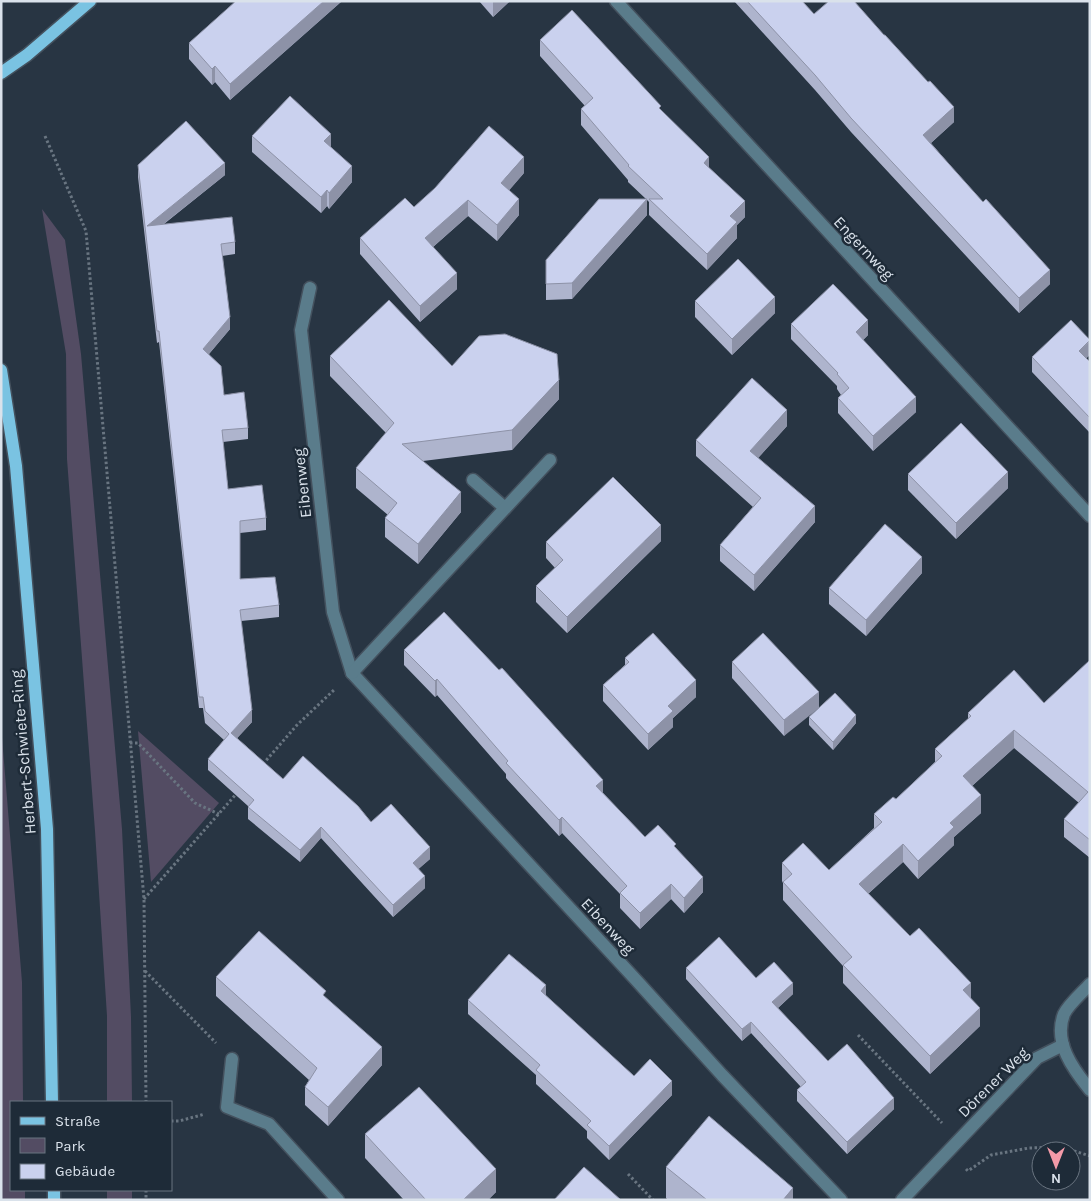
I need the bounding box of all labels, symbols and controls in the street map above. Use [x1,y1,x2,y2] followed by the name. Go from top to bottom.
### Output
[830,212,898,284] street label: Engernweg
[289,447,315,519] street label: Eibenweg
[6,669,40,835] street label: Herbert-Schwiete-Ring
[577,894,639,958] street label: Eibenweg
[954,1043,1032,1121] street label: Dörener Weg
[10,1101,172,1191] legend
[55,1112,100,1130] text: Straße
[55,1137,85,1155] text: Park
[1031,1141,1081,1191] north arrow
[55,1162,115,1180] text: Gebäude
[1051,1170,1061,1187] text: N

